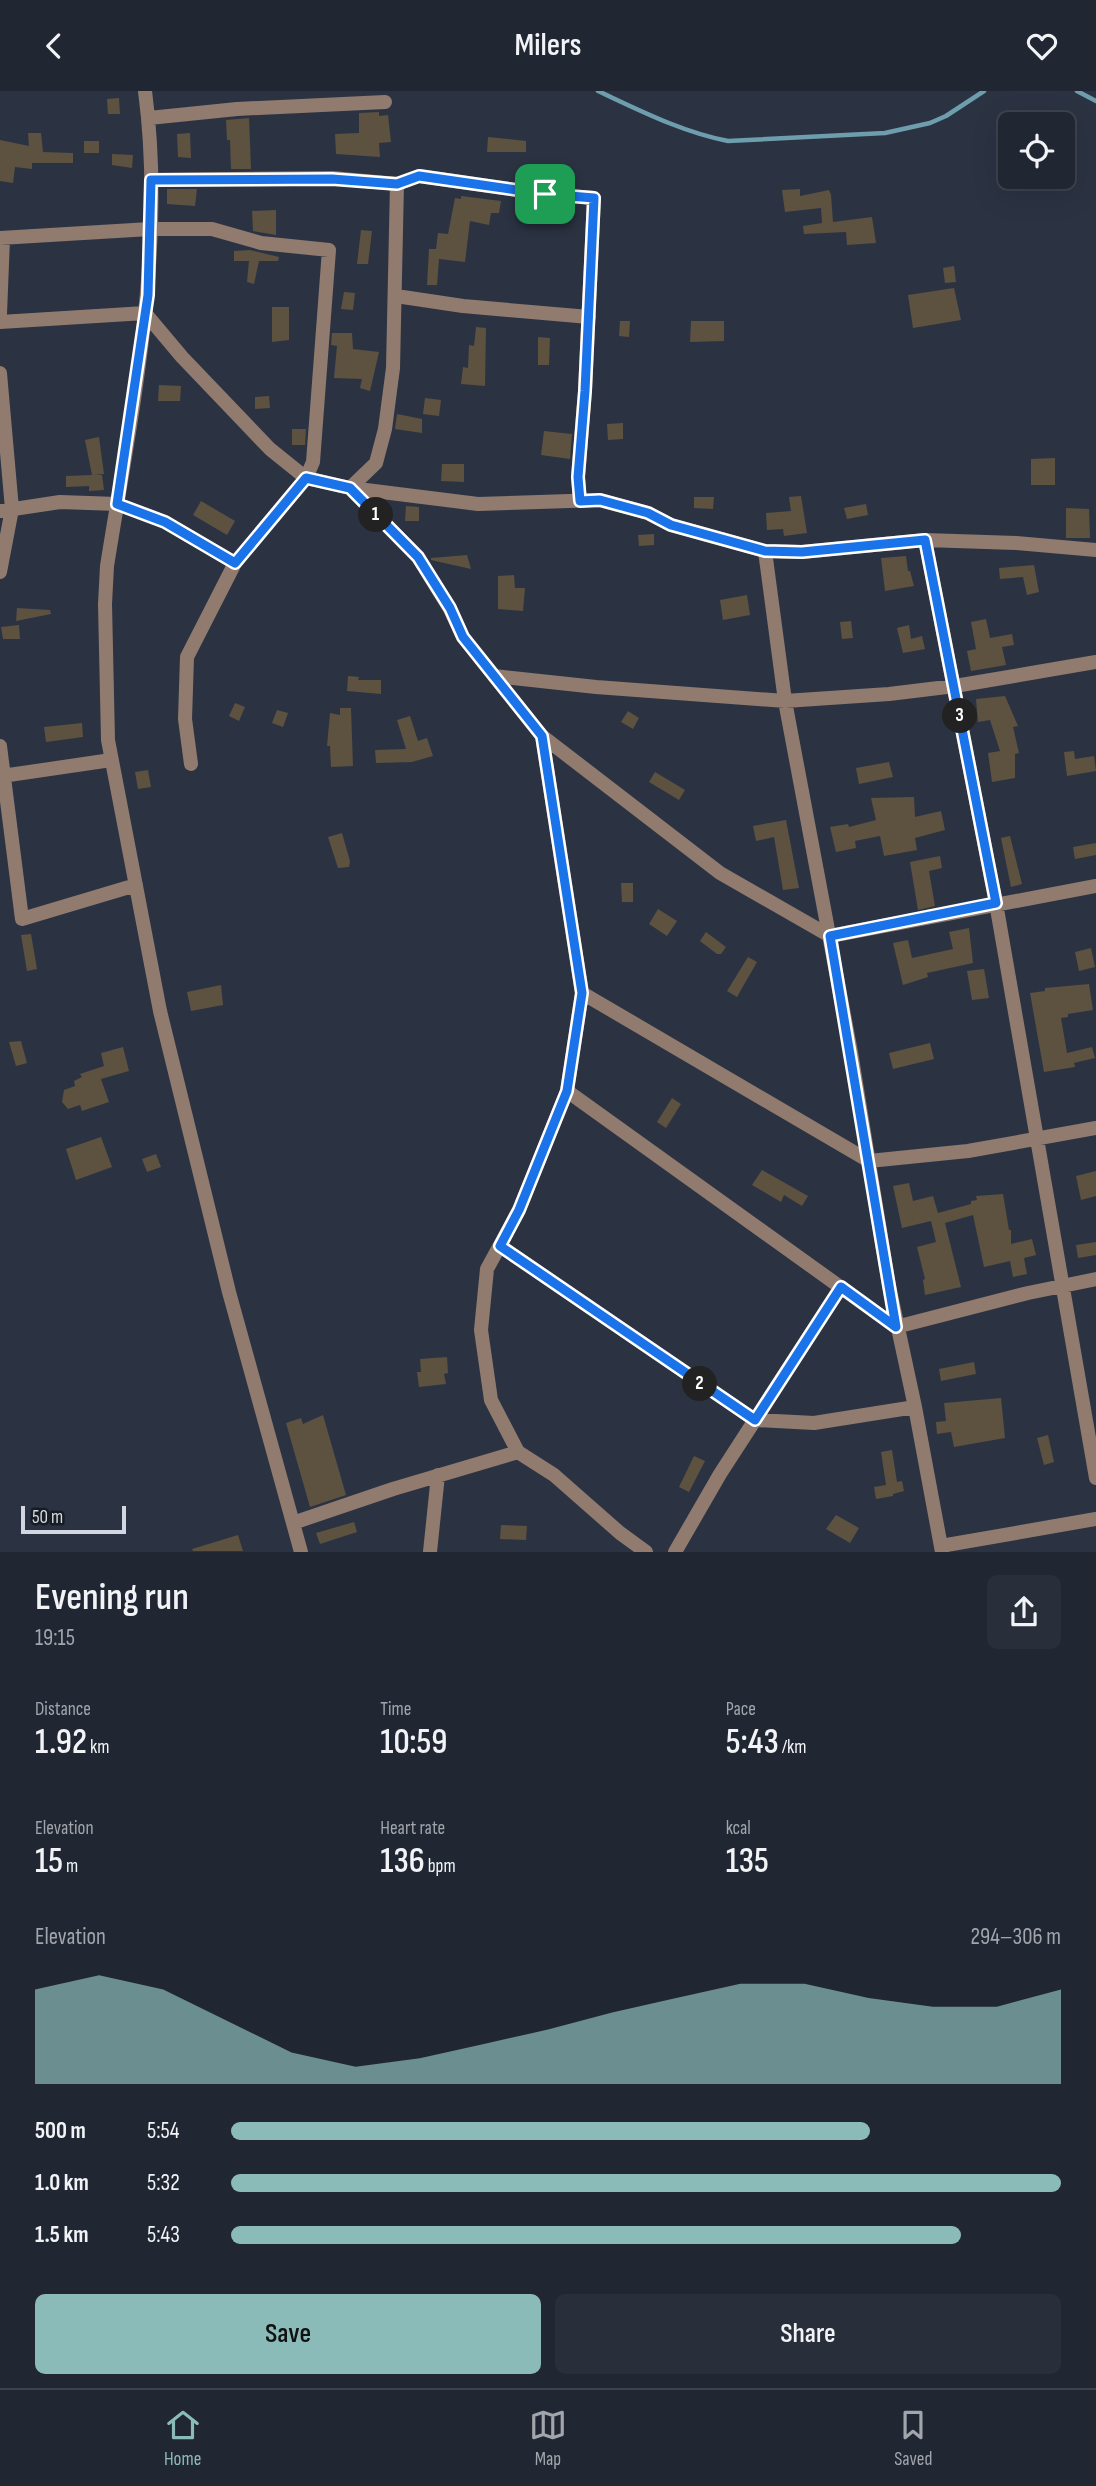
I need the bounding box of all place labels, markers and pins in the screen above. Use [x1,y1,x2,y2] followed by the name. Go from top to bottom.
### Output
[515,164,575,224] pin
[358,497,394,533] pin: 1
[942,699,978,733] pin: 3
[682,1367,718,1401] pin: 2

